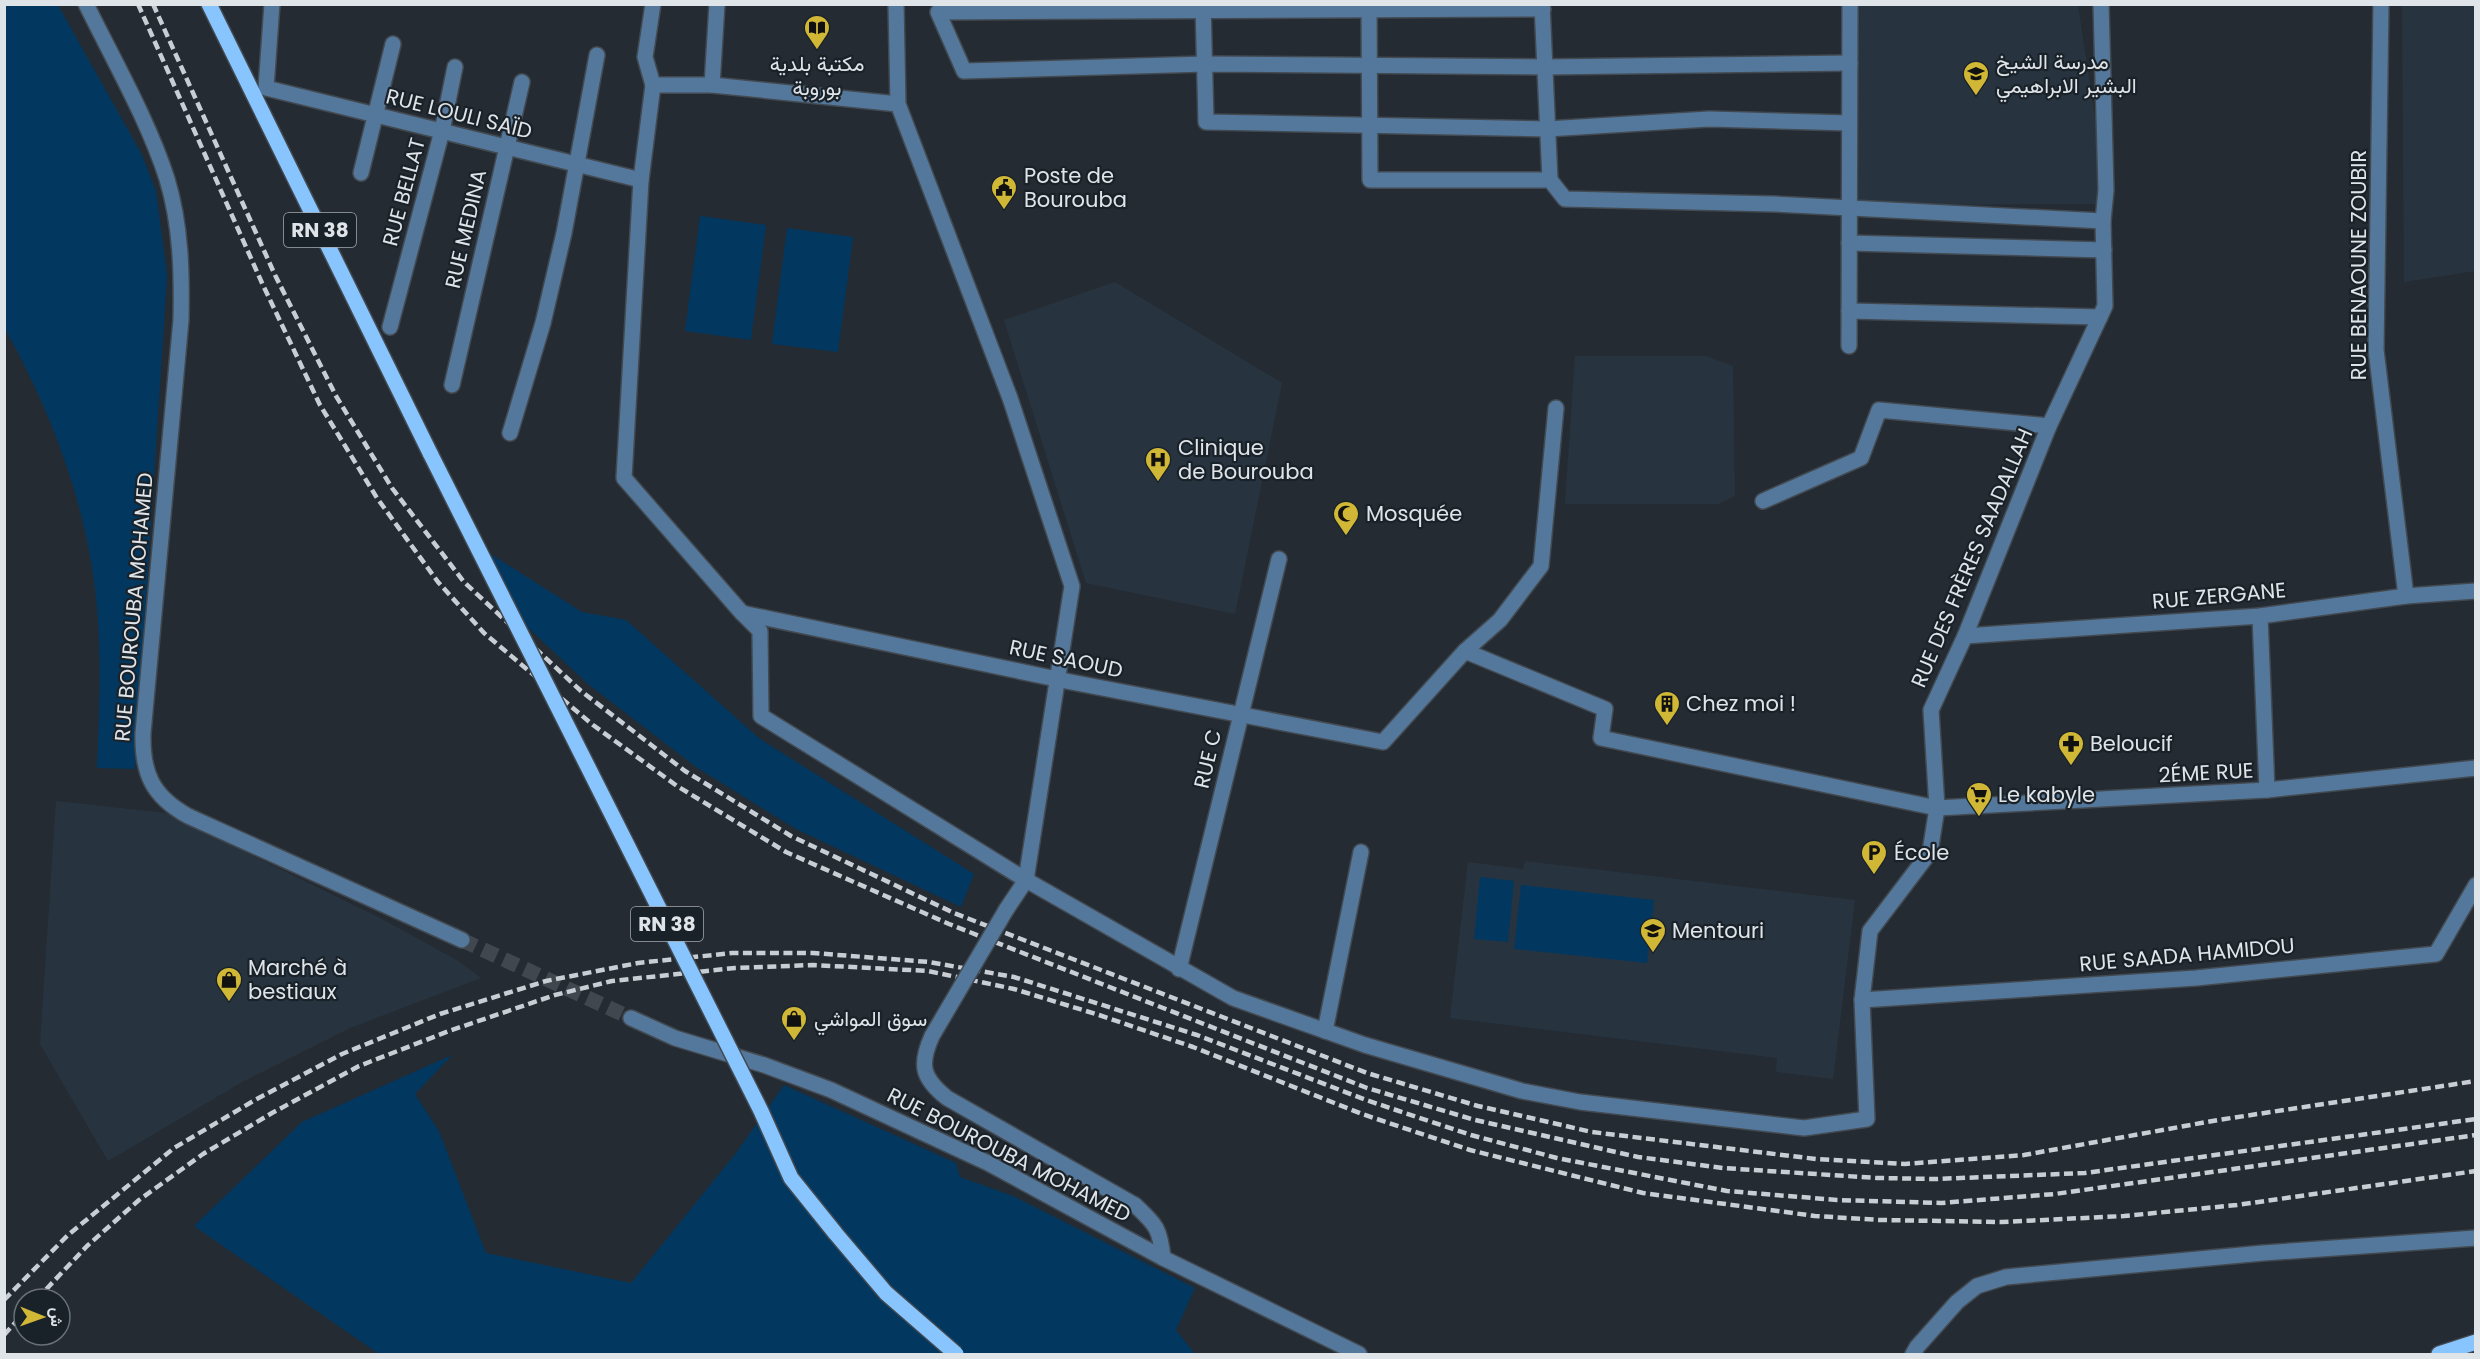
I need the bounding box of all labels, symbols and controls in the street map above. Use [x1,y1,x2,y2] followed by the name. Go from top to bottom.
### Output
[802,13,832,51] library icon: مكتبة بلدية بوروبة
[1996,47,2137,103] place label: مدرسة الشيخ البشير الابراهيمي
[770,49,864,102] place label: مكتبة بلدية بوروبة
[1961,59,1991,97] school or university icon: مدرسة الشيخ البشير الابراهيمي
[383,81,535,146] street label: RUE LOULI SAÏD
[375,135,432,249] street label: RUE BELLAT
[2344,150,2373,380] street label: RUE BENAOUNE ZOUBIR
[1024,161,1127,214] place label: Poste de Bourouba
[438,167,493,291] street label: RUE MEDINA
[989,173,1019,211] public building icon: Poste de Bourouba
[284,213,356,247] road number: RN 38
[1904,424,2039,692] street label: RUE DES FRÈRES SAADALLAH
[1178,433,1314,486] place label: Clinique de Bourouba
[1143,445,1173,483] hospital icon: Clinique de Bourouba
[107,471,160,743] street label: RUE BOUROUBA MOHAMED
[1331,499,1361,537] mosque icon: Mosquée
[1366,499,1462,528] place label: Mosquée
[2151,575,2287,616] street label: RUE ZERGANE
[1007,632,1126,685] street label: RUE SAOUD
[1652,689,1682,727] building icon: Chez moi !
[1686,689,1796,718] place label: Chez moi !
[1187,727,1228,791] street label: RUE C
[2056,729,2086,767] pharmacy icon: Beloucif
[2090,729,2173,758] place label: Beloucif
[2158,756,2254,789] street label: 2ÉME RUE
[1964,780,1994,818] supermarket icon: Le kabyle
[1998,780,2095,809] place label: Le kabyle
[1859,838,1889,876] parking icon: École
[1894,838,1949,867] place label: École
[631,907,703,941] road number: RN 38
[1638,916,1668,954] school or university icon: Mentouri
[1672,916,1764,945] place label: Mentouri
[2078,931,2296,978] street label: RUE SAADA HAMIDOU
[248,953,347,1006] place label: Marché à bestiaux
[214,965,244,1003] shop icon: Marché à bestiaux
[779,1004,809,1042] shop icon: سوق المواشي
[814,1004,927,1036] place label: سوق المواشي
[882,1080,1136,1229] street label: RUE BOUROUBA MOHAMED
[12,1287,72,1347] north arrow
[45,1307,68,1327] text: ش

